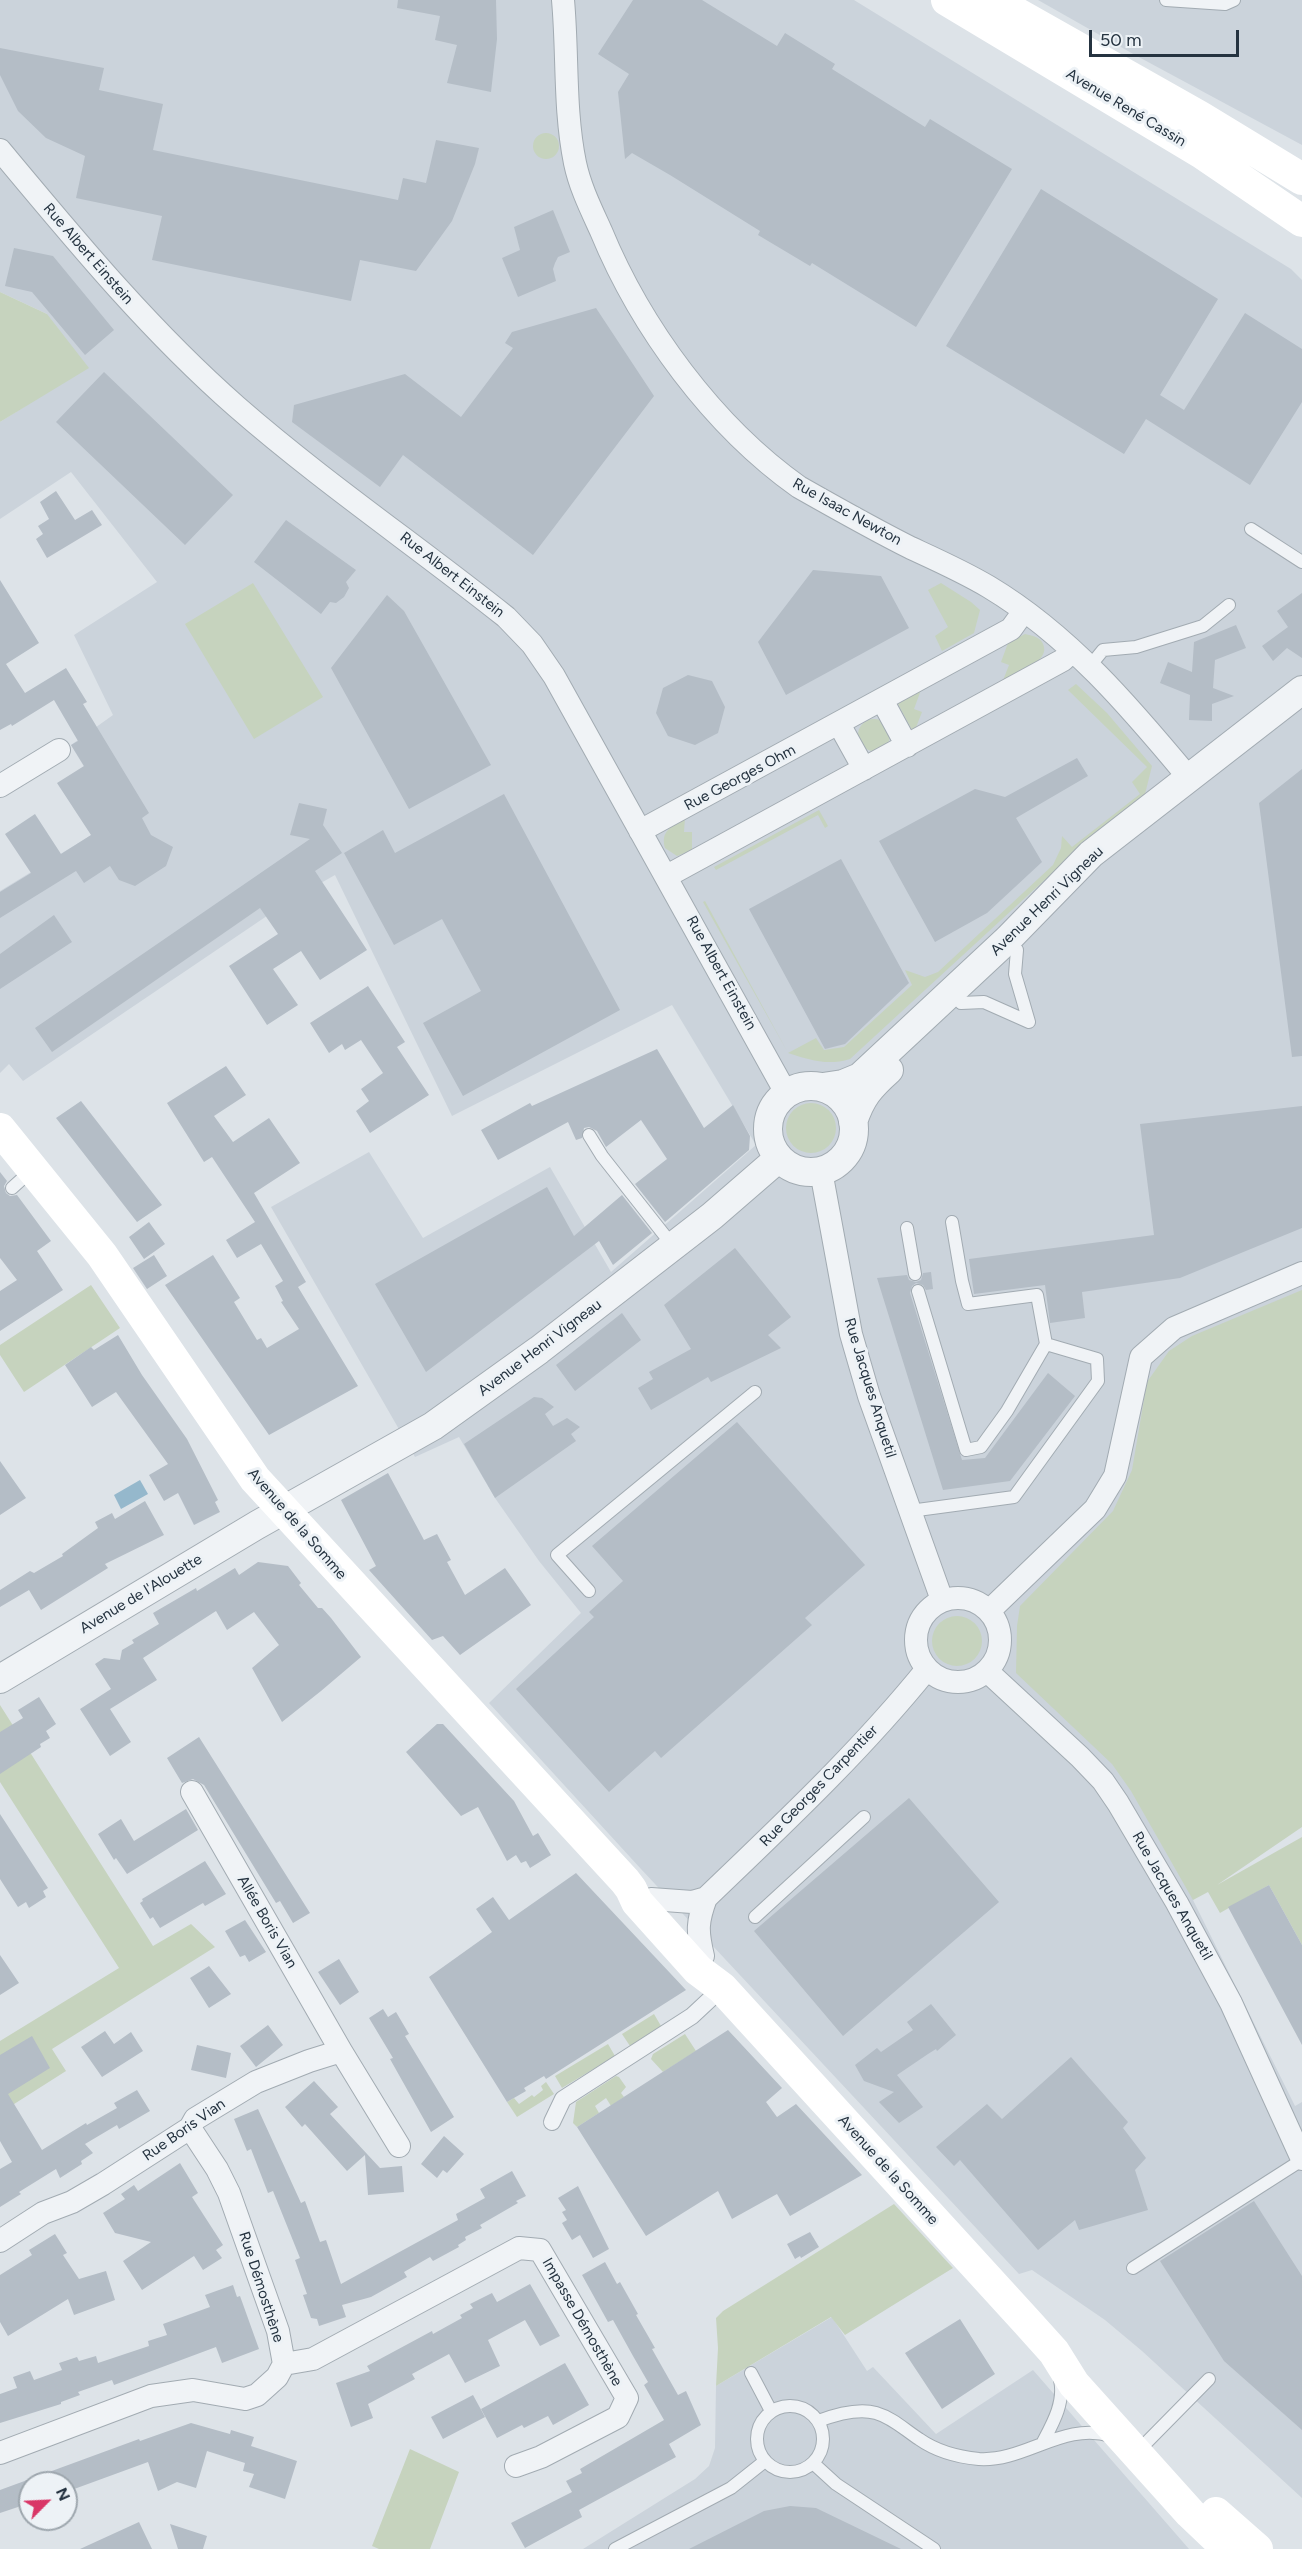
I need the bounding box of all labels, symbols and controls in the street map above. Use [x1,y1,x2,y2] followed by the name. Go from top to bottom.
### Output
[1092,18,1242,56] scale bar
[1100,29,1142,51] text: 50 m
[1063,65,1189,151] street label: Avenue René Cassin
[39,200,137,308] street label: Rue Albert Einstein
[789,475,905,549] street label: Rue Isaac Newton
[396,529,508,621] street label: Rue Albert Einstein
[681,741,799,815] street label: Rue Georges Ohm
[987,843,1107,959] street label: Avenue Henri Vigneau
[682,913,760,1033] street label: Rue Albert Einstein
[475,1296,605,1400] street label: Avenue Henri Vigneau
[840,1316,900,1460] street label: Rue Jacques Anquetil
[244,1465,350,1583] street label: Avenue de la Somme
[77,1550,205,1638] street label: Avenue de l'Alouette
[756,1721,882,1851] street label: Rue Georges Carpentier
[1128,1829,1216,1963] street label: Rue Jacques Anquetil
[233,1873,301,1971] street label: Allée Boris Vian
[139,2095,229,2165] street label: Rue Boris Vian
[834,2111,942,2229] street label: Avenue de la Somme
[235,2229,287,2345] street label: Rue Démosthène
[538,2255,626,2389] street label: Impasse Démosthène
[18,2471,78,2531] north arrow
[52,2485,74,2504] text: N

